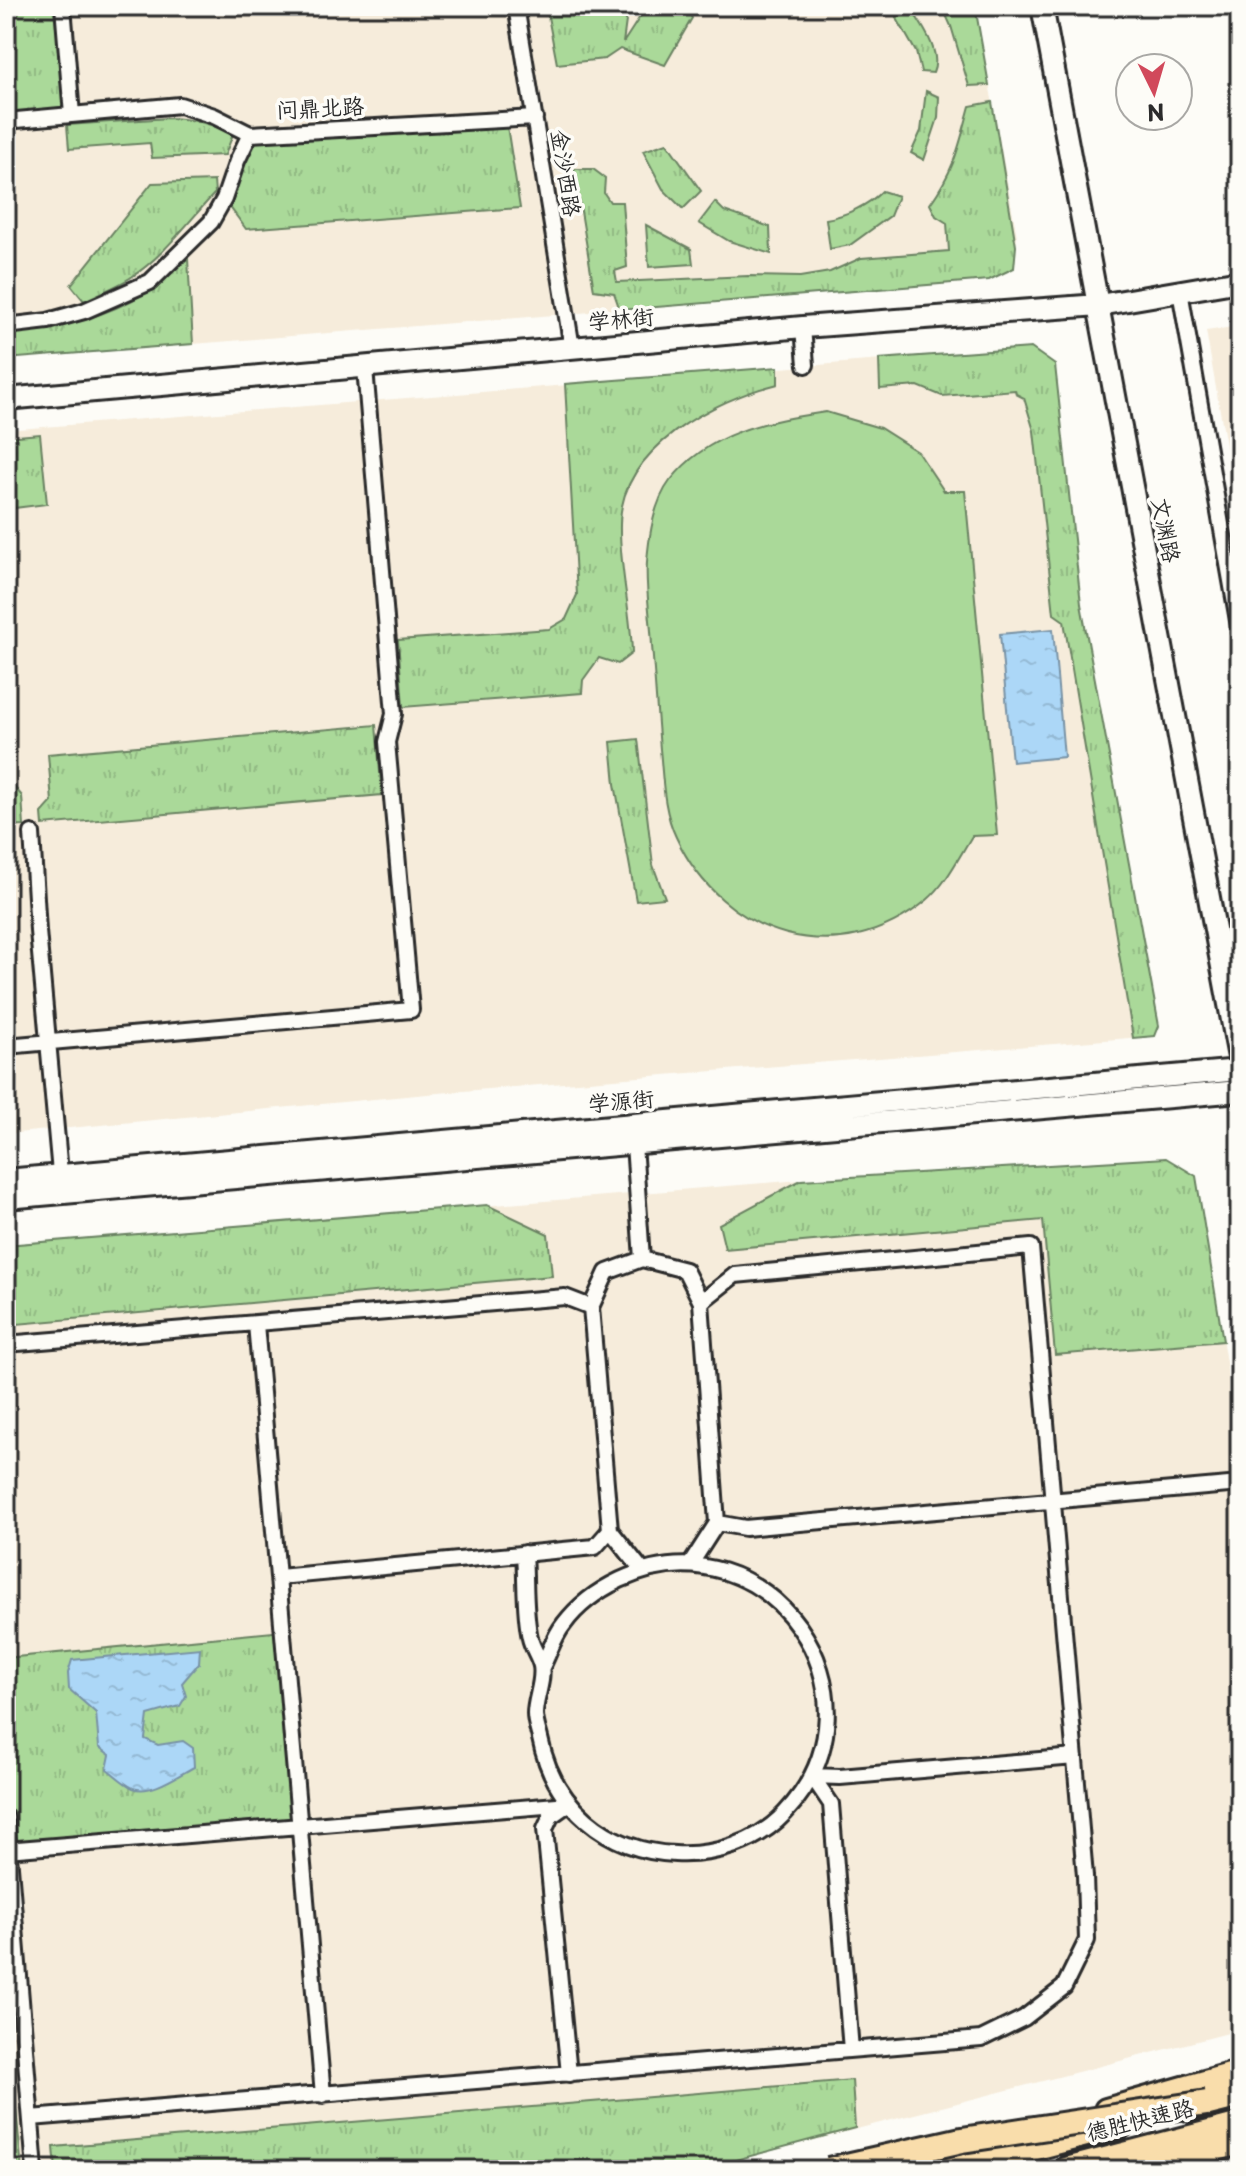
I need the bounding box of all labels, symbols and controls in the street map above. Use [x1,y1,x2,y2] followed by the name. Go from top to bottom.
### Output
[1114,52,1194,132] north arrow
[275,88,365,125] street label: 问鼎北路
[1146,96,1166,131] text: N
[544,127,591,219] street label: 金沙西路
[587,298,655,337] street label: 学林街
[1145,494,1190,565] street label: 文渊路
[587,1080,655,1119] street label: 学源街
[1082,2089,1197,2148] street label: 德胜快速路

